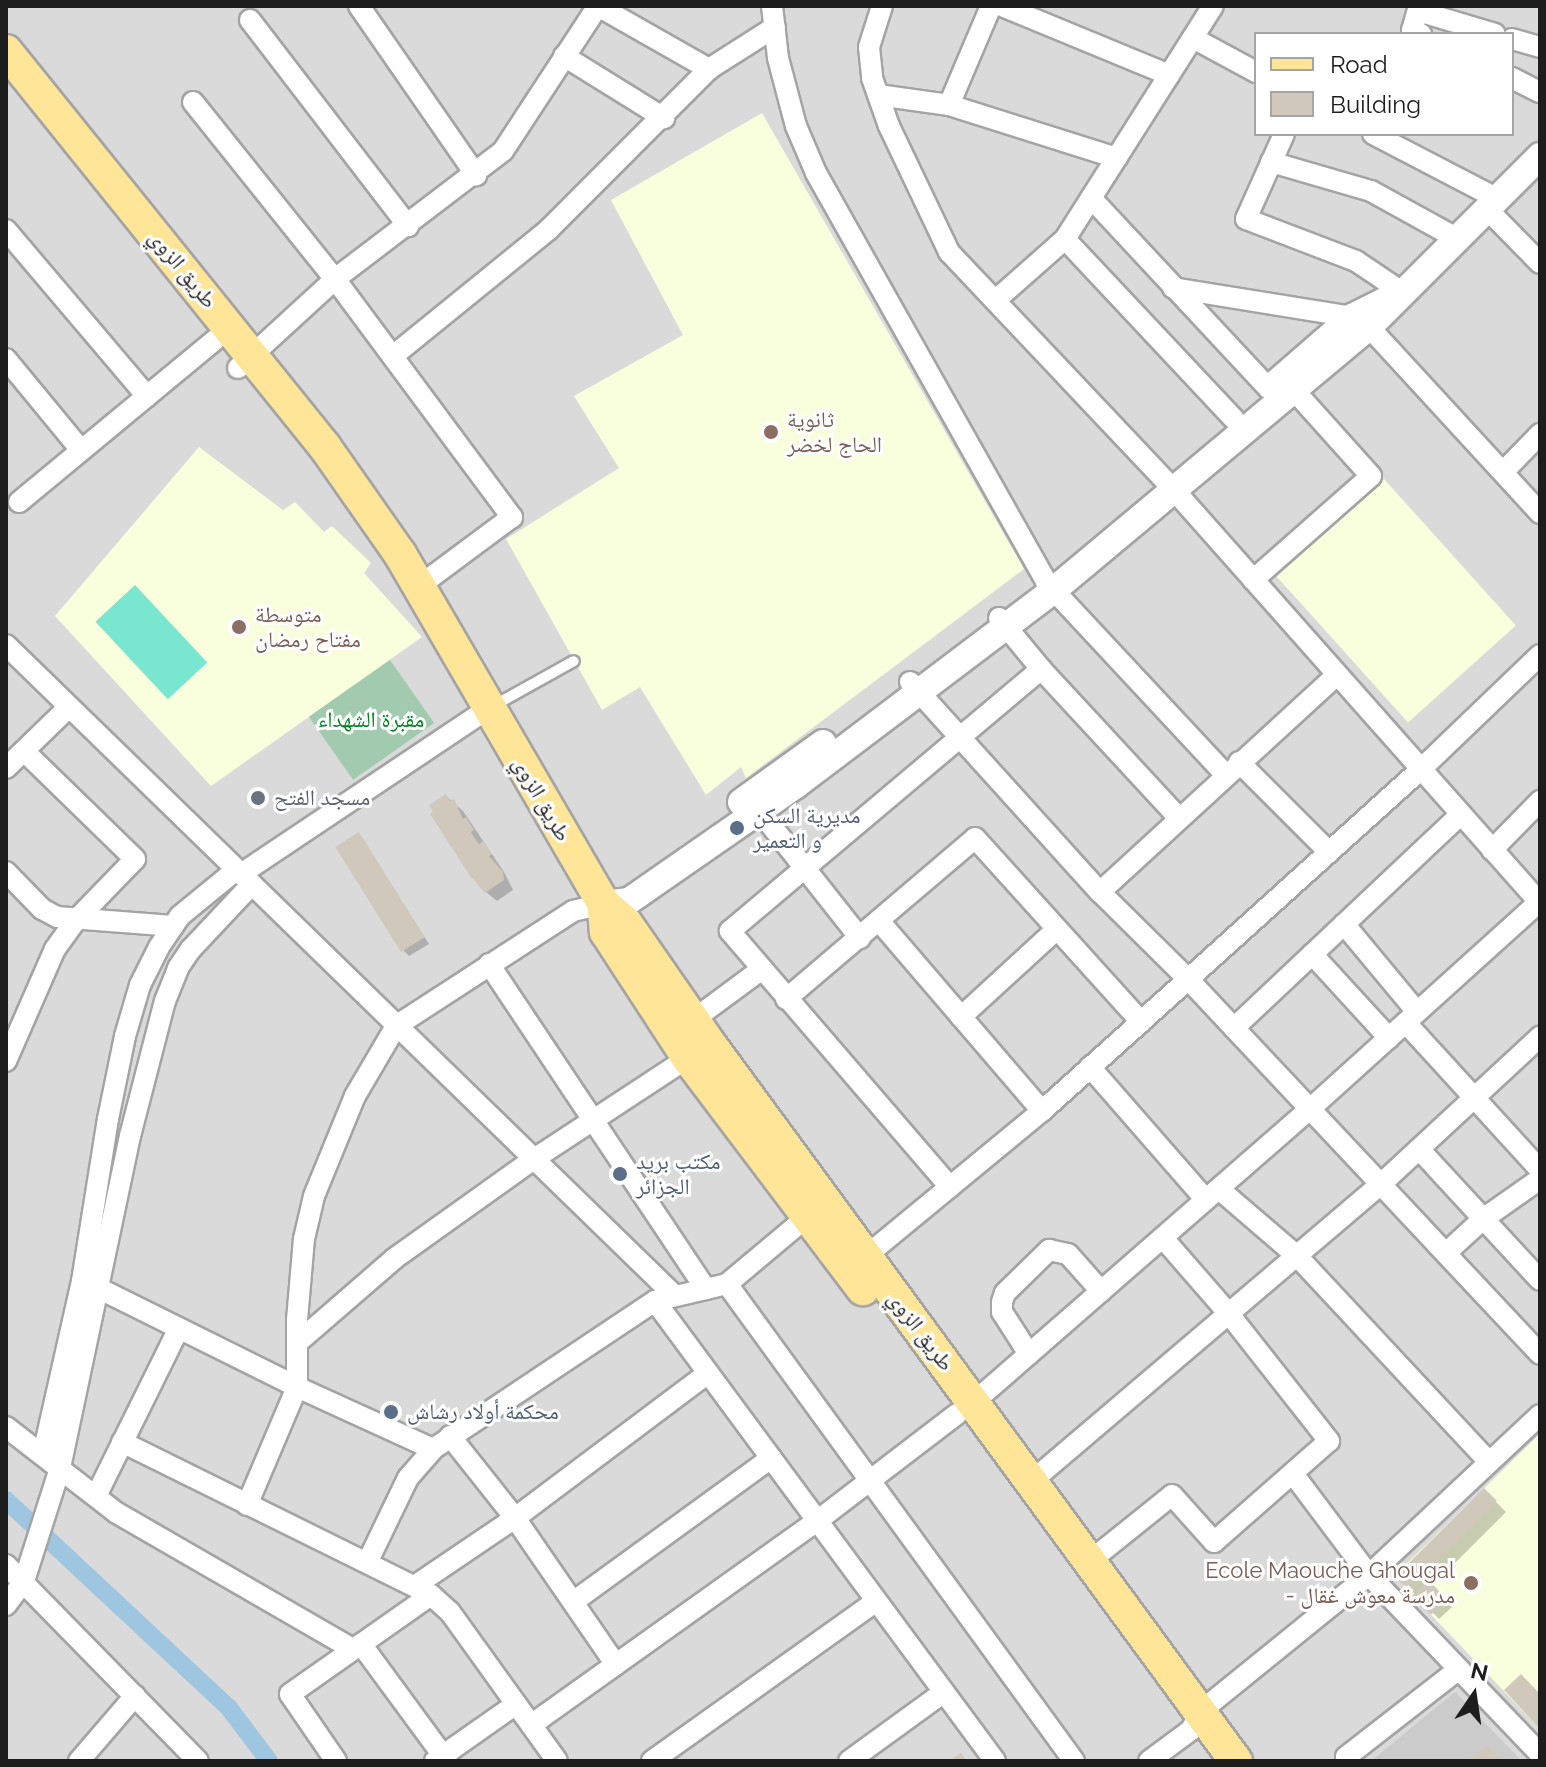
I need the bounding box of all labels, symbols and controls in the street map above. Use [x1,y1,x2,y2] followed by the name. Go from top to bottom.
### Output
[1254,32,1514,136] legend
[1330,50,1388,79] text: Road
[1330,90,1421,119] text: Building
[143,224,223,314] street label: طريق الزوي
[787,406,882,458] place label: ثانوية الحاج لخضر
[762,423,780,441] marker: ثانوية الحاج لخضر
[255,601,361,652] place label: متوسطة مفتاح رمضان
[230,618,248,636] marker: متوسطة مفتاح رمضان
[318,707,424,733] park label: مقبرة الشهداء
[507,752,577,846] street label: طريق الزوي
[274,785,370,811] place label: مسجد الفتح
[249,789,267,807] marker: مسجد الفتح
[753,802,860,854] place label: مديرية السكن و التعمير
[728,819,746,837] marker: مديرية السكن و التعمير
[636,1148,721,1200] place label: مكتب بريد الجزائر
[611,1165,629,1183] marker: مكتب بريد الجزائر
[882,1286,960,1376] street label: طريق الزوي
[407,1399,559,1425] place label: محكمة أولاد رشاش
[382,1403,400,1421] marker: محكمة أولاد رشاش
[1205,1557,1455,1608] place label: Ecole Maouche Ghougal - مدرسة معوش غقال
[1462,1574,1480,1592] marker: Ecole Maouche Ghougal - مدرسة معوش غقال
[1434,1655,1514,1735] north arrow
[1468,1657,1490,1686] text: N

